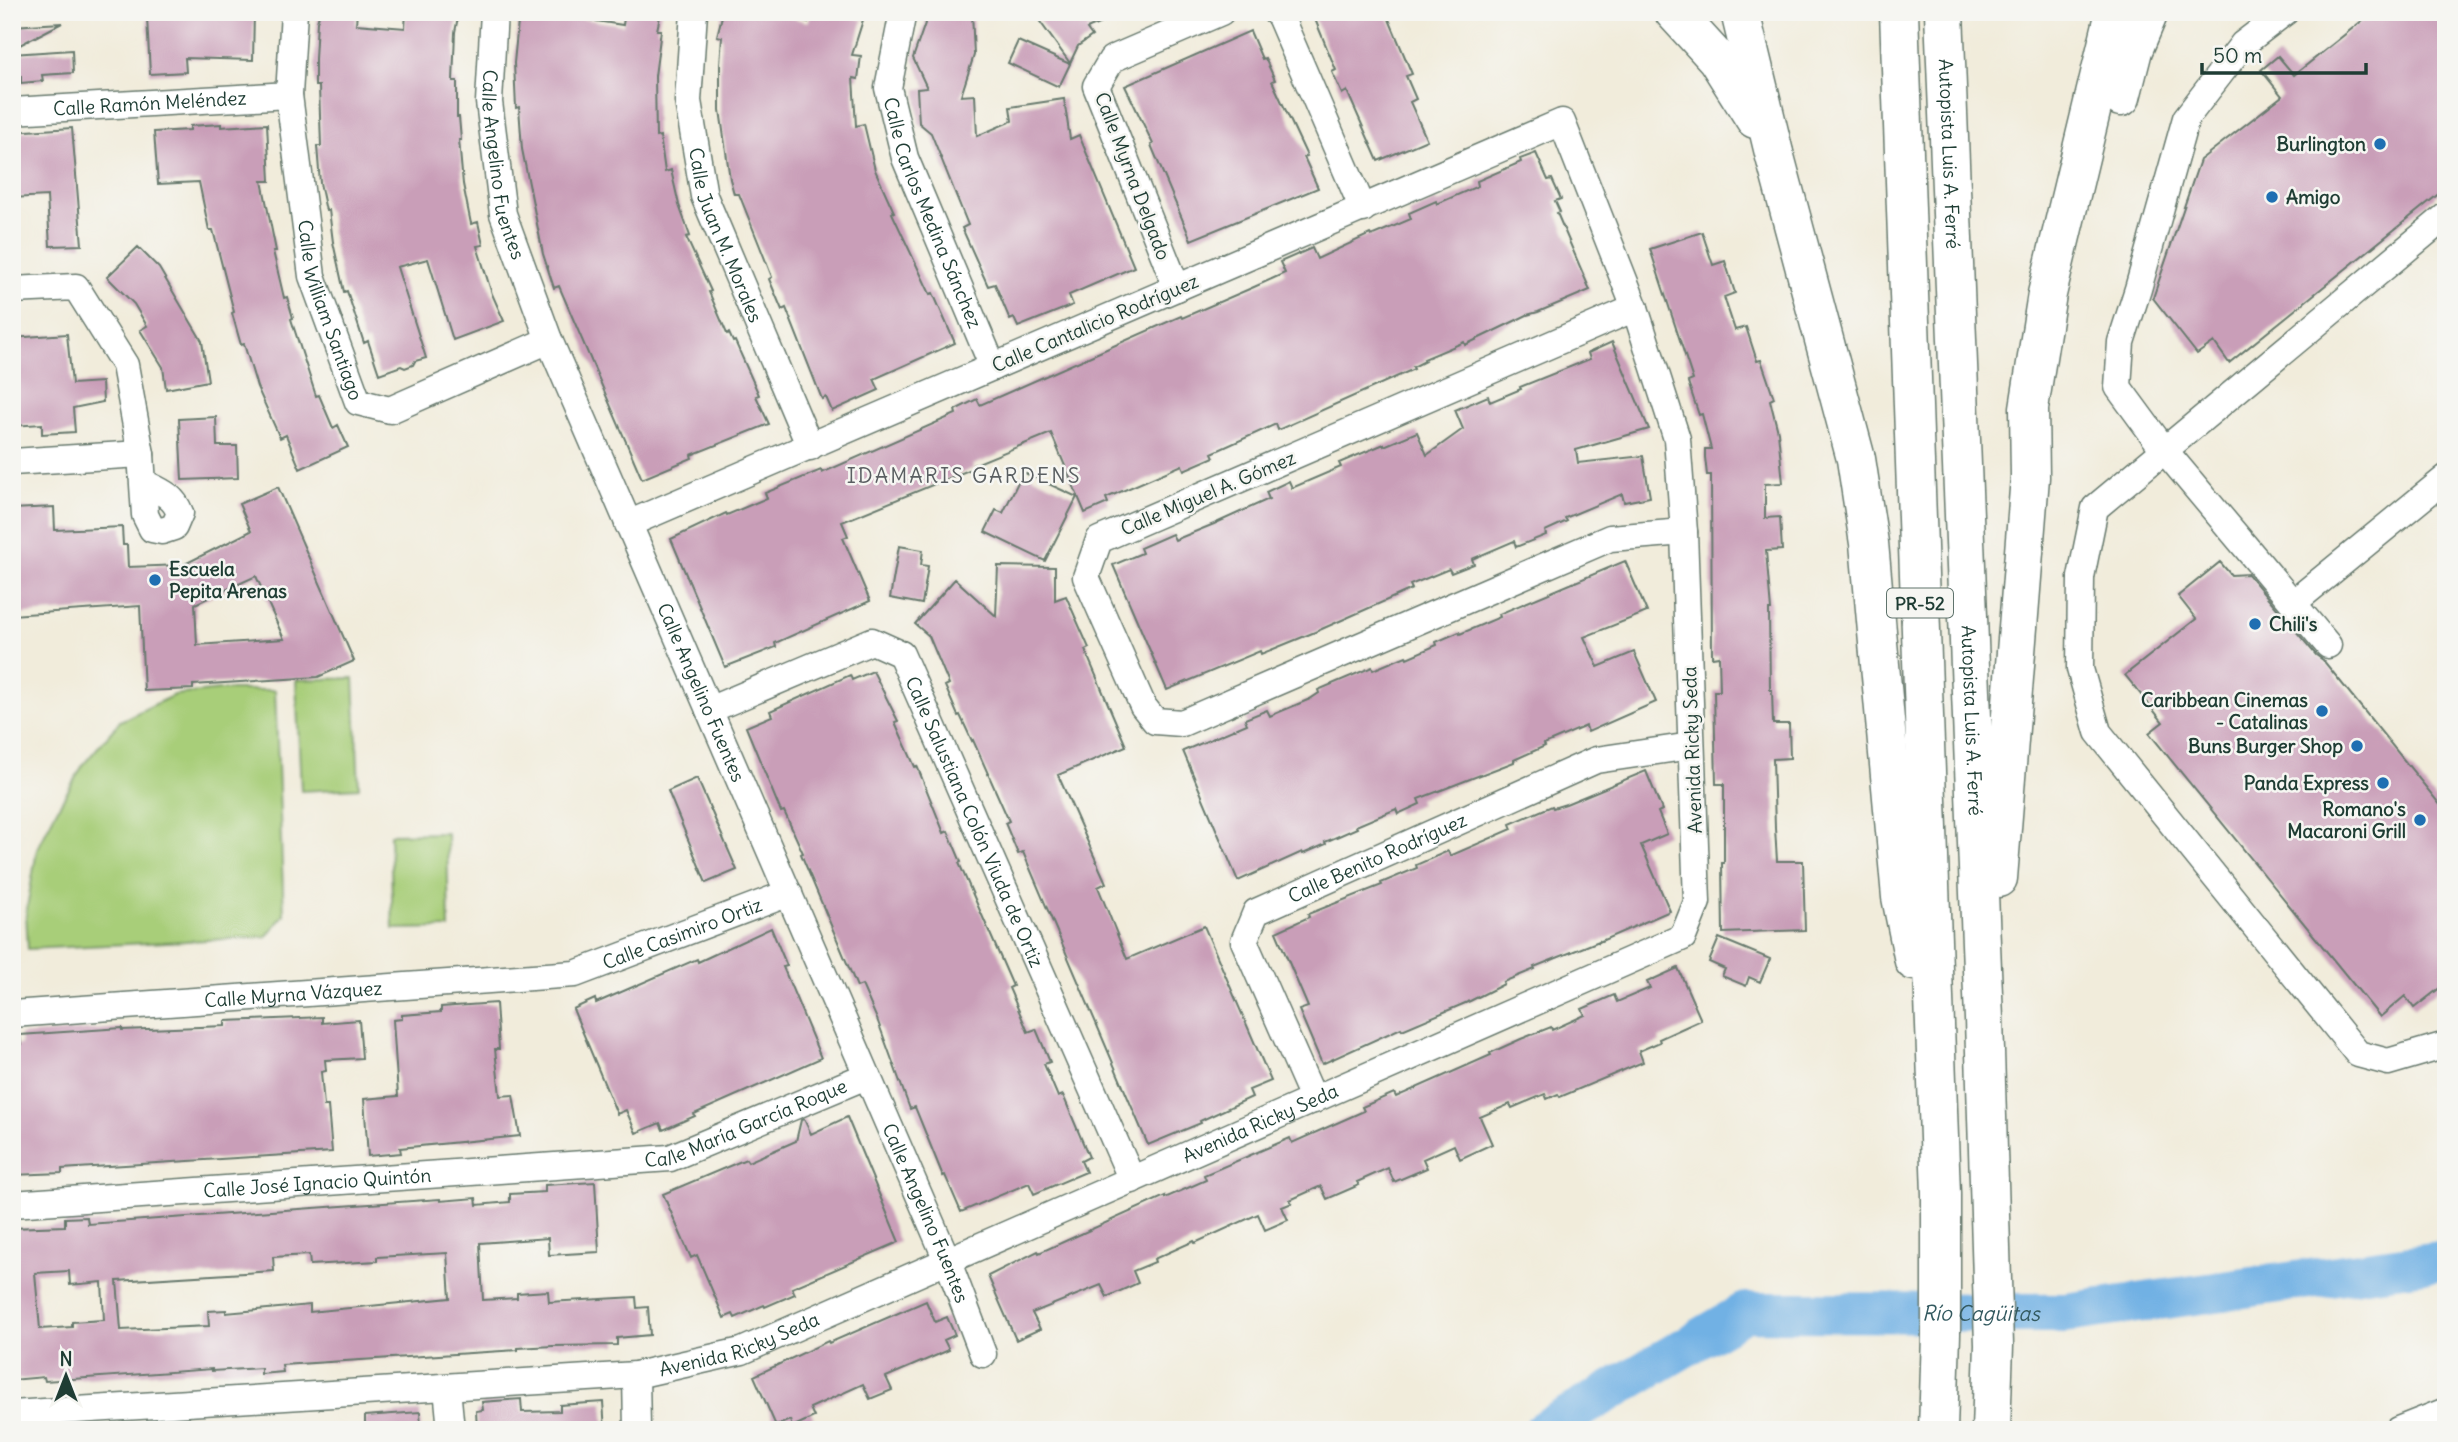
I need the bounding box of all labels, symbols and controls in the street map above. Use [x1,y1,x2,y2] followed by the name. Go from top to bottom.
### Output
[2202,32,2367,76] scale bar
[2213,42,2262,69] text: 50 m
[1934,58,1965,250] street label: Autopista Luis A. Ferré
[477,69,530,263] street label: Calle Angelino Fuentes
[52,85,247,121] street label: Calle Ramón Meléndez
[1090,89,1176,263] street label: Calle Myrna Delgado
[879,95,987,332] street label: Calle Carlos Medina Sánchez
[2277,132,2366,156] place label: Burlington
[2372,136,2388,152] marker: Burlington
[684,146,768,326] street label: Calle Juan M. Morales
[2286,185,2341,209] place label: Amigo
[2264,189,2280,205] marker: Amigo
[293,218,368,404] street label: Calle William Santiago
[988,269,1202,377] street label: Calle Cantalicio Rodríguez
[1117,445,1299,541] street label: Calle Miguel A. Gómez
[847,462,1081,489] district label: IDAMARIS GARDENS
[169,557,287,603] place label: Escuela Pepita Arenas
[147,572,163,588] marker: Escuela Pepita Arenas
[1887,588,1953,618] road number: PR-52
[652,599,751,785] street label: Calle Angelino Fuentes
[2269,612,2318,636] place label: Chili's
[2247,616,2263,632] marker: Chili's
[1956,625,1988,816] street label: Autopista Luis A. Ferré
[1677,666,1707,834] street label: Avenida Ricky Seda
[900,673,1049,971] street label: Calle Salustiana Colón Viuda de Ortiz
[2141,688,2308,734] place label: Caribbean Cinemas - Catalinas
[2314,703,2330,719] marker: Caribbean Cinemas - Catalinas
[2188,734,2343,758] place label: Buns Burger Shop
[2349,738,2365,754] marker: Buns Burger Shop
[2244,771,2369,795] place label: Panda Express
[2375,775,2391,791] marker: Panda Express
[2287,797,2406,843] place label: Romano's Macaroni Grill
[1284,807,1470,908] street label: Calle Benito Rodríguez
[2412,812,2428,828] marker: Romano's Macaroni Grill
[599,892,765,975] street label: Calle Casimiro Ortiz
[203,976,383,1012] street label: Calle Myrna Vázquez
[644,1073,850,1172] street label: Calle María García Roque
[1179,1078,1342,1168] street label: Avenida Ricky Seda
[877,1119,974,1306] street label: Calle Angelino Fuentes
[202,1163,432,1203] street label: Calle José Ignacio Quintón
[1922,1299,2041,1326] water label: Río Cagüitas
[657,1307,823,1381] street label: Avenida Ricky Seda
[32,1340,102,1410] north arrow
[59,1347,73,1371] text: N

